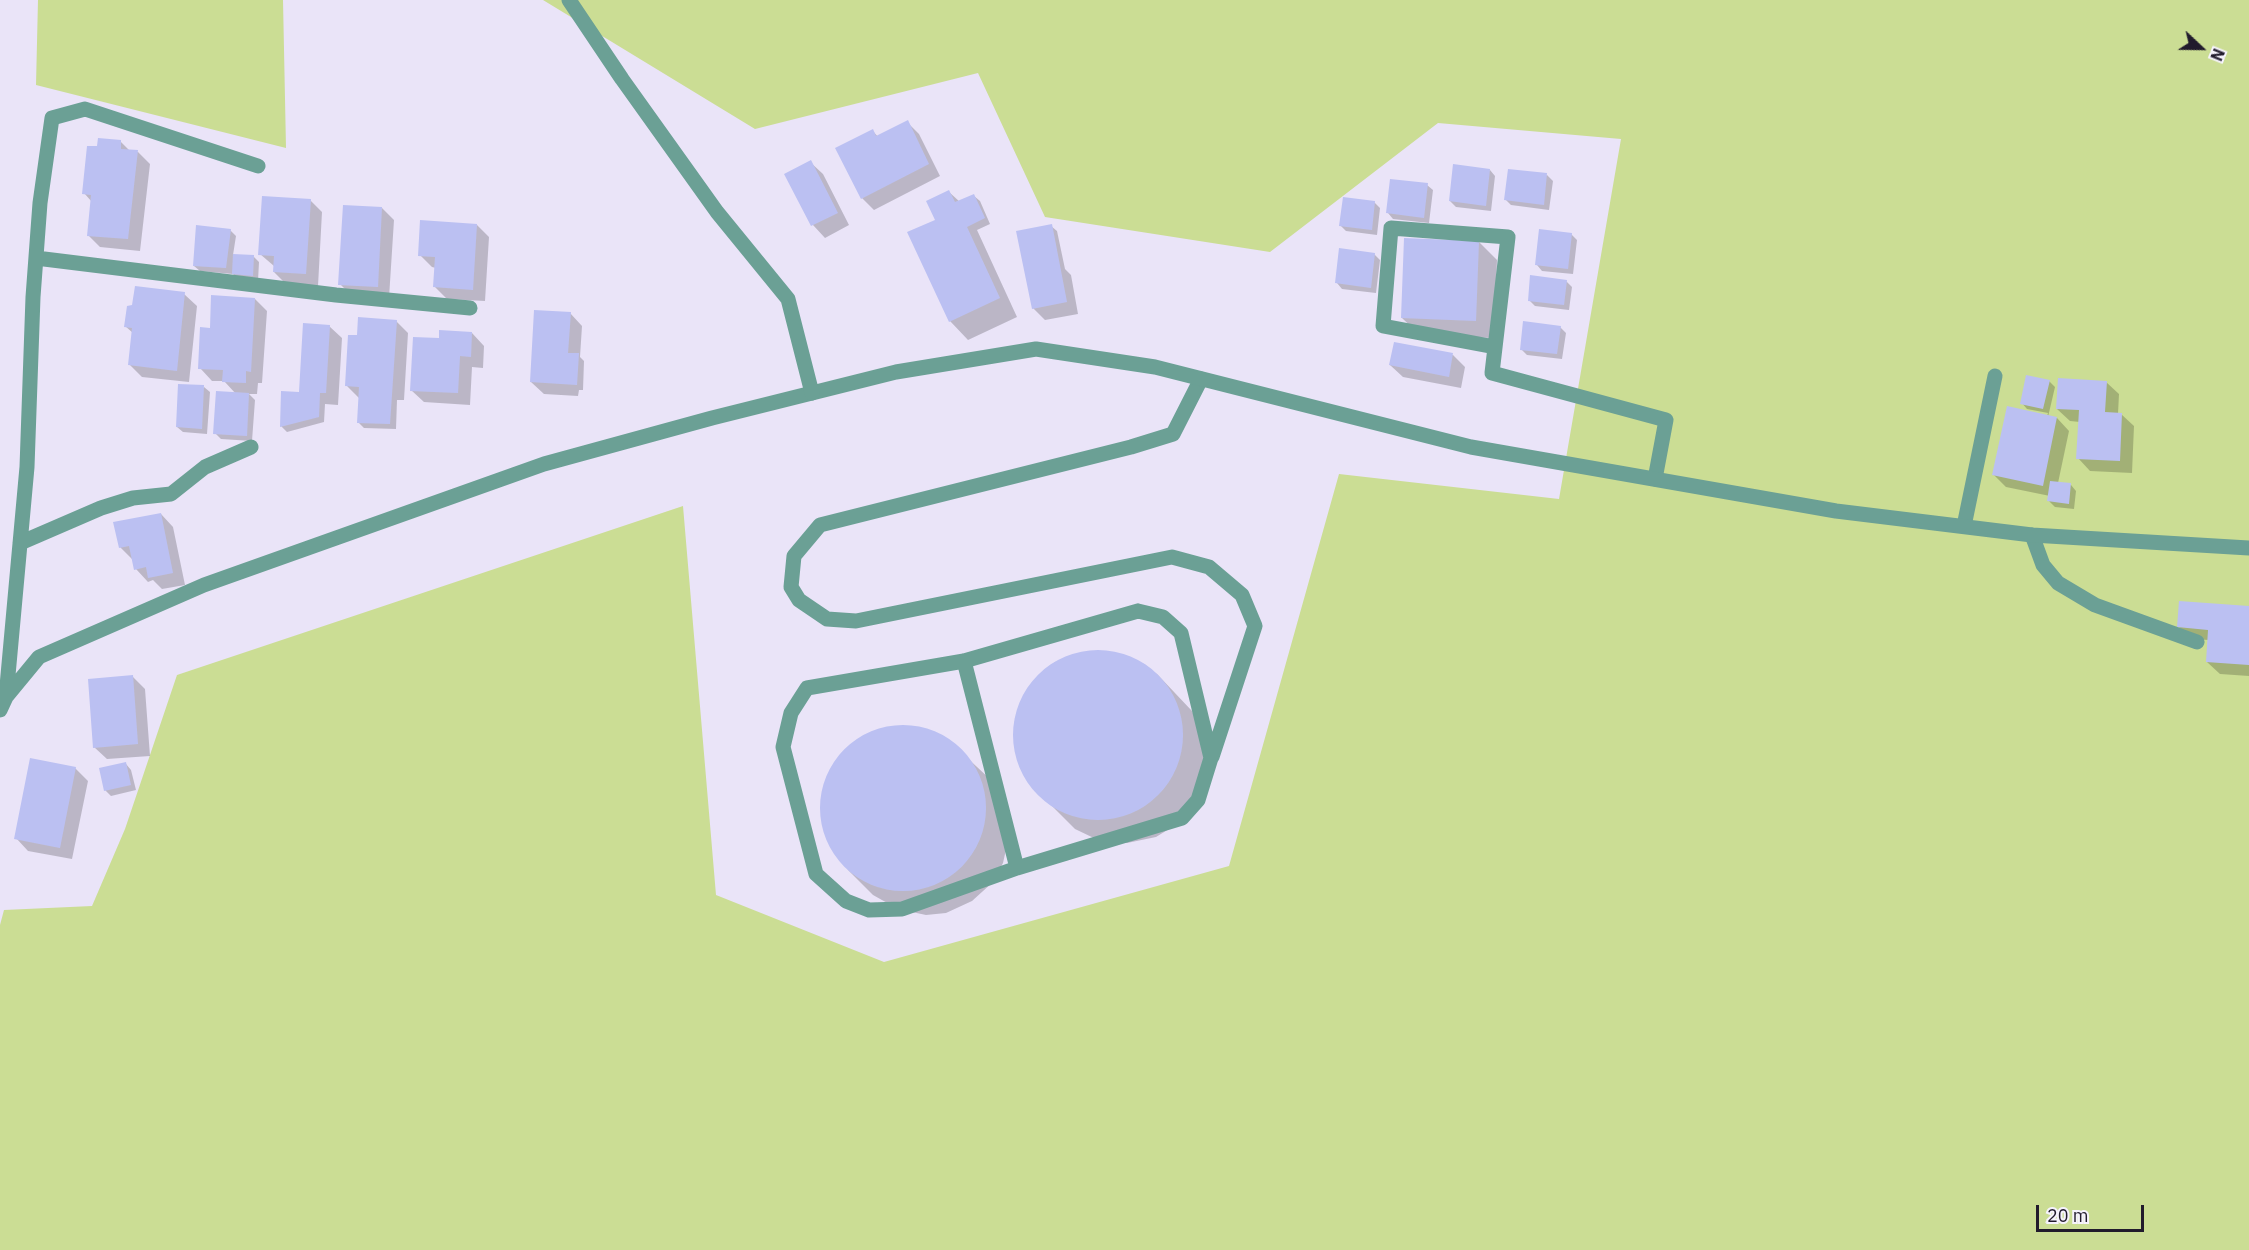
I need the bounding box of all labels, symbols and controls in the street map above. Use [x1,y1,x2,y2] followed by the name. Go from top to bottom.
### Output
[2171,18,2231,78] north arrow
[2206,46,2229,64] text: N
[2039,1193,2147,1231] scale bar
[2047,1204,2089,1227] text: 20 m

